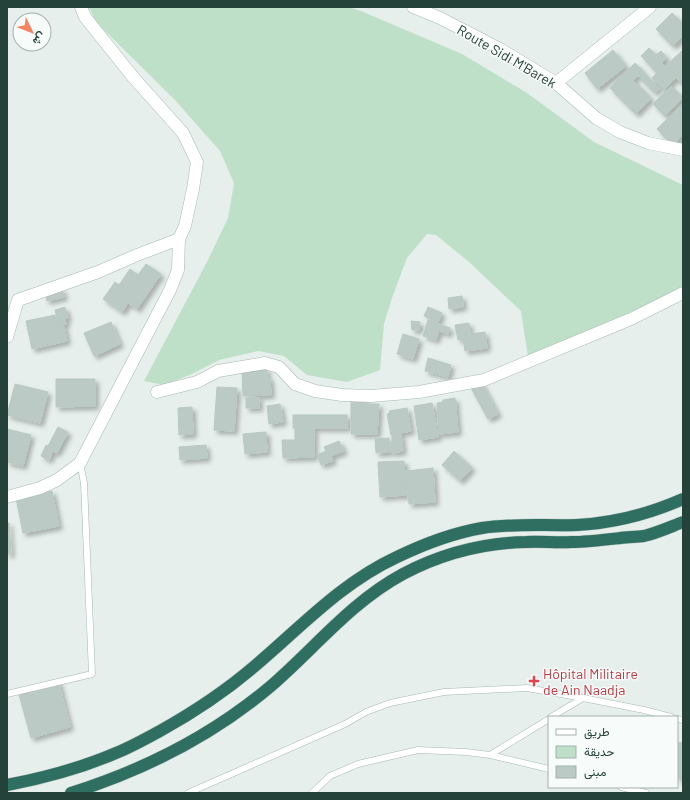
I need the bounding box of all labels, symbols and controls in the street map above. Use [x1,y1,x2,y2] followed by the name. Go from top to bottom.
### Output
[12,12,52,52] north arrow
[454,21,560,91] street label: Route Sidi M'Barek
[30,29,49,48] text: ش
[543,665,638,698] place label: Hôpital Militaire de Ain Naadja
[528,675,540,687] marker: Hôpital Militaire de Ain Naadja
[548,716,678,788] legend
[584,724,610,740] text: طريق
[584,744,614,759] text: حديقة
[584,764,606,780] text: مبنى

